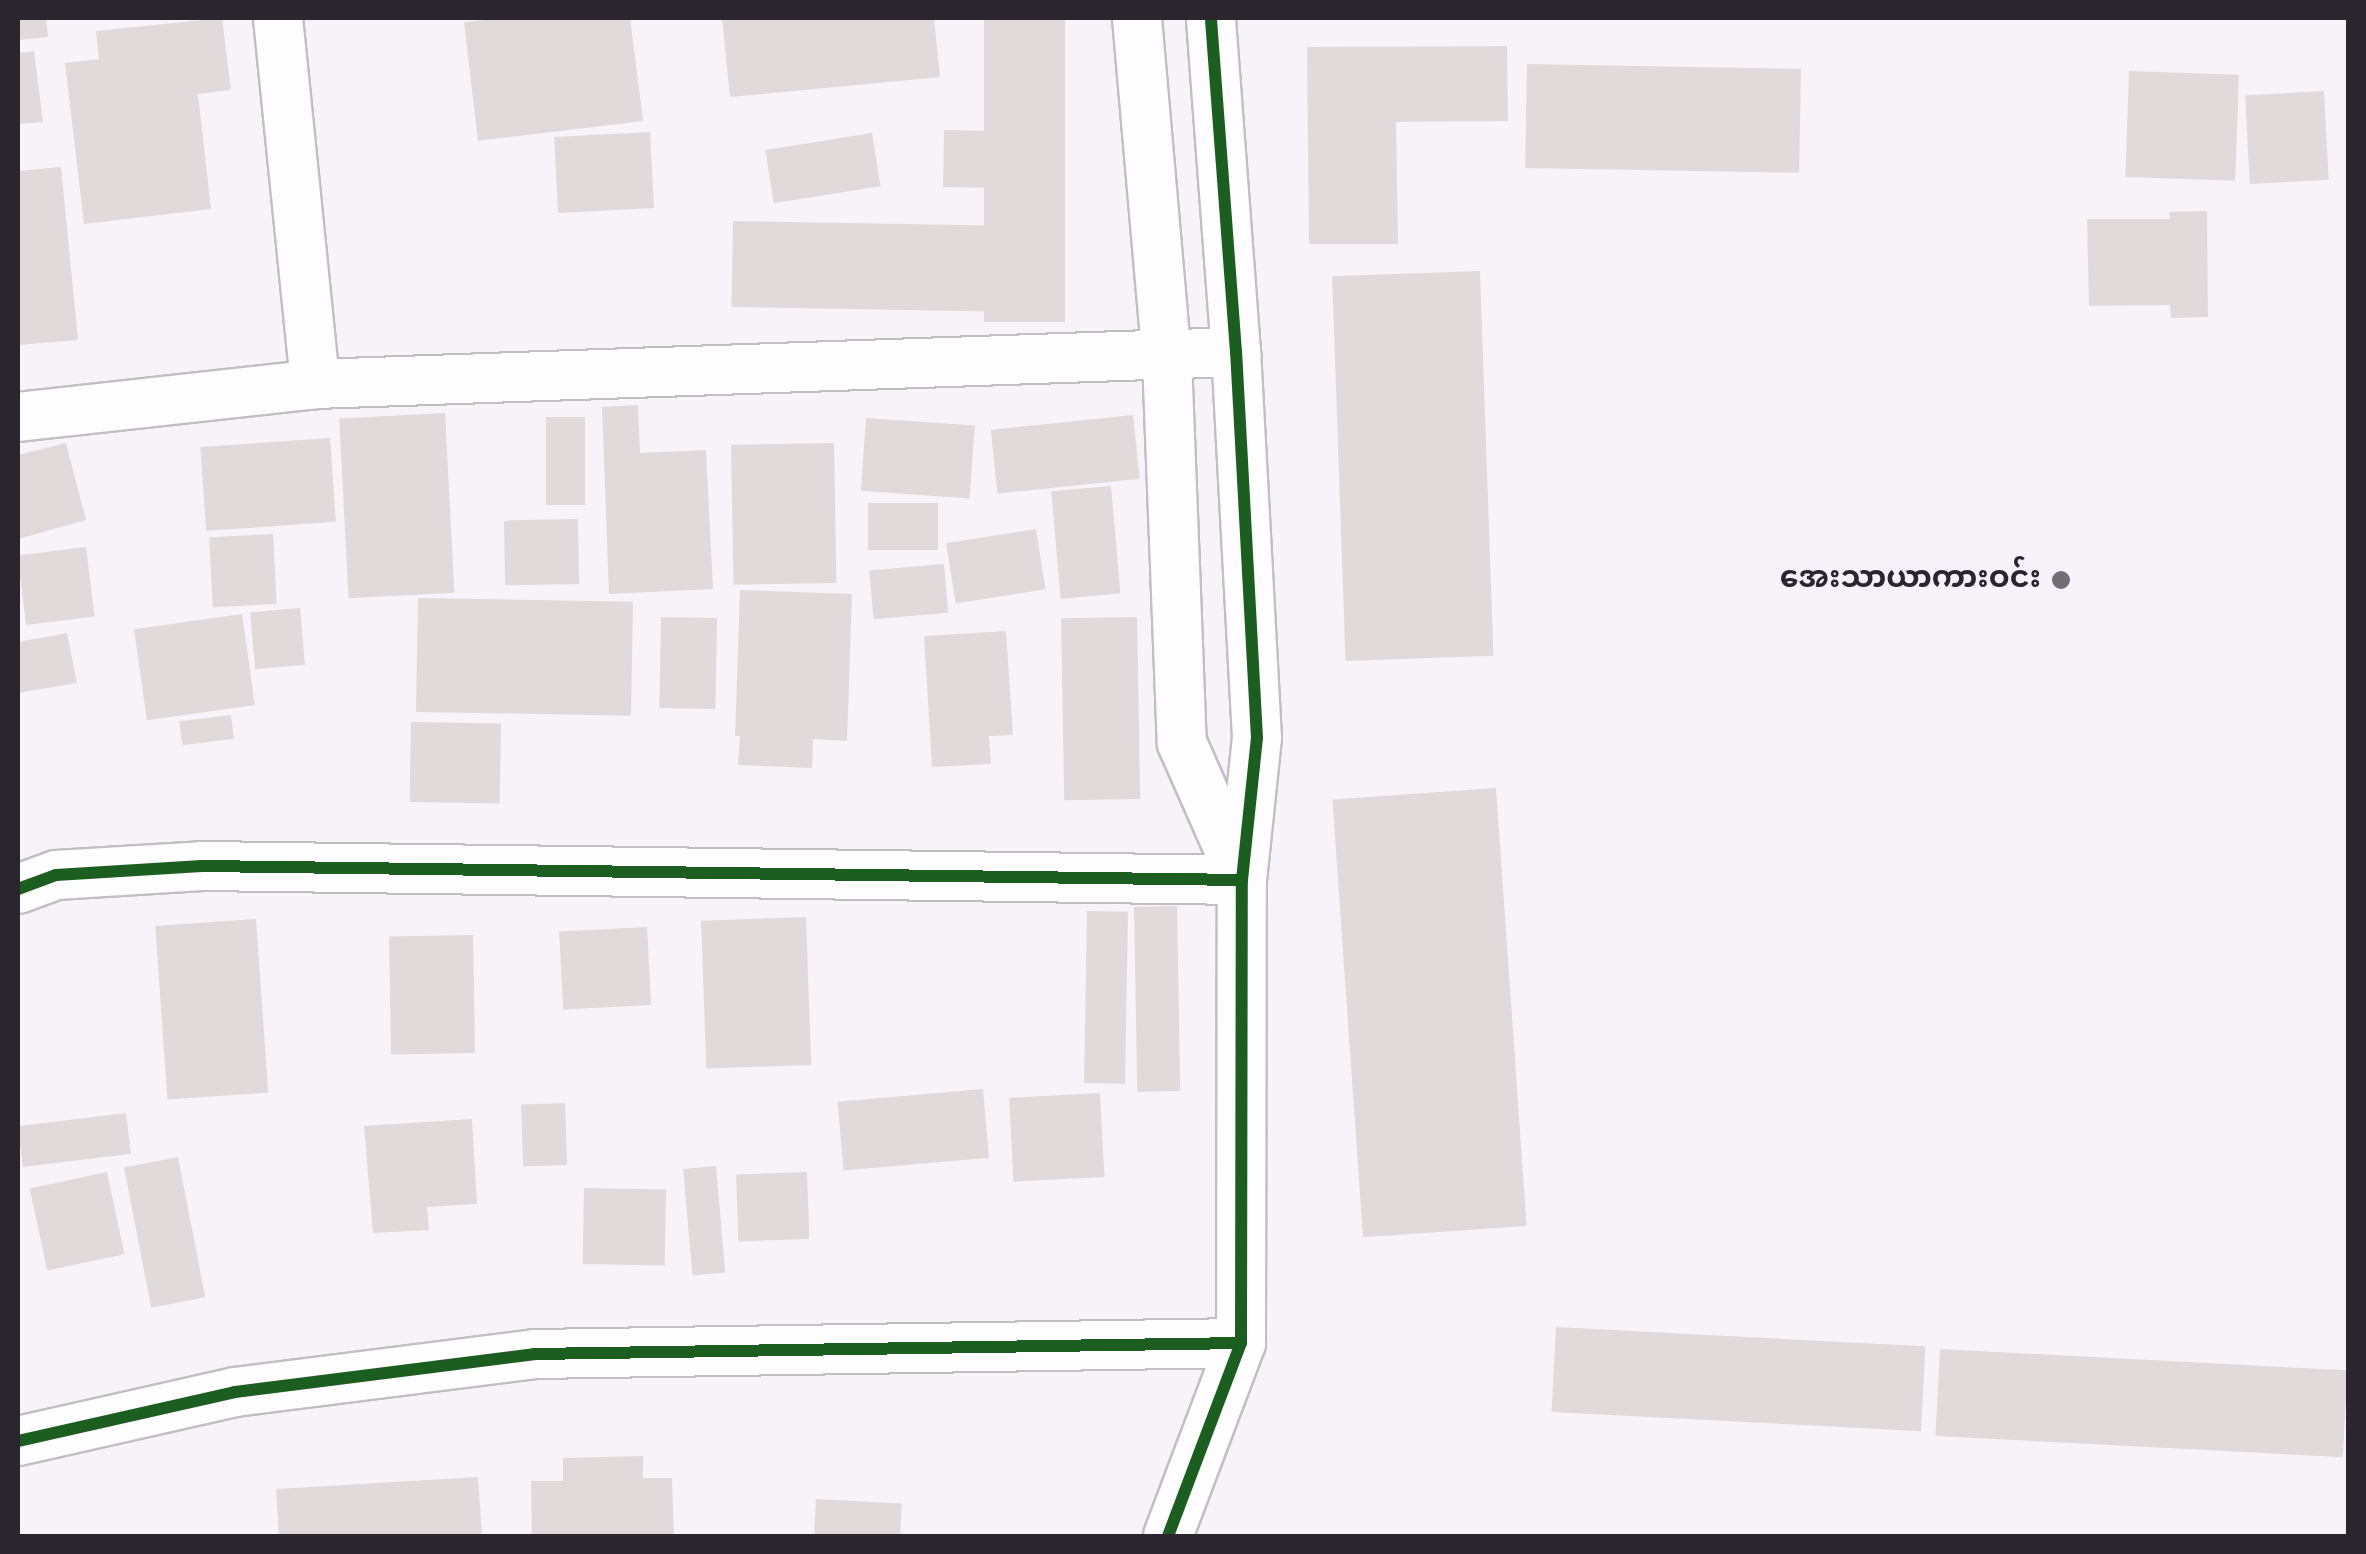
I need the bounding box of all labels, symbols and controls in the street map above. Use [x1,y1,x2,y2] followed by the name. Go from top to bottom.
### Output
[1780,562,2041,598] place label: အေးသာယာကားဝင်း
[2050,569,2072,591] marker: အေးသာယာကားဝင်း

